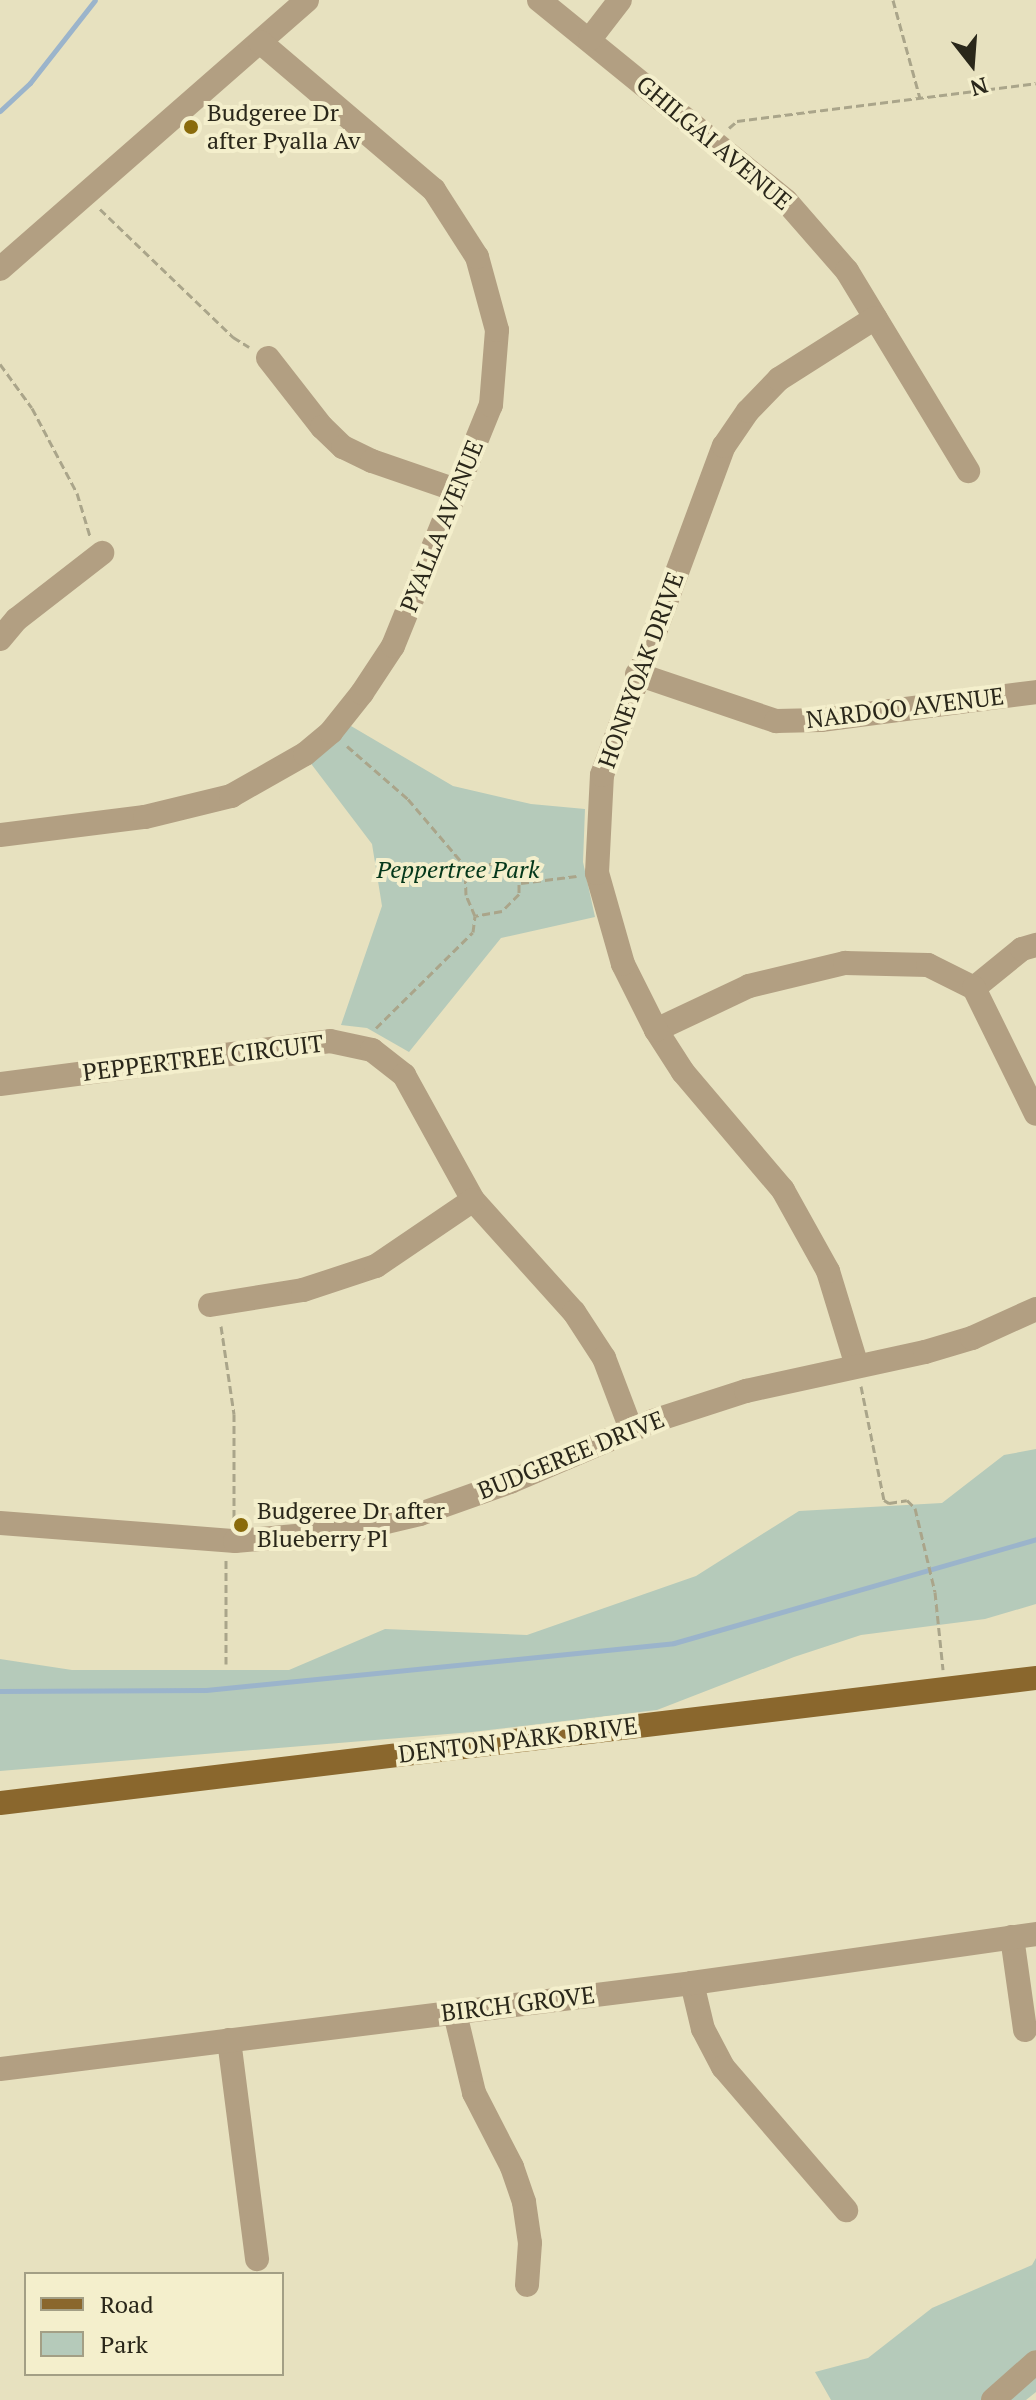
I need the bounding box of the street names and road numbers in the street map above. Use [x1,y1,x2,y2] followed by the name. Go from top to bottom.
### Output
[630,70,798,216] street label: GHILGAI AVENUE
[394,435,490,617] street label: PYALLA AVENUE
[592,568,690,772] street label: HONEYOAK DRIVE
[804,682,1006,734] street label: NARDOO AVENUE
[81,1029,325,1087] street label: PEPPERTREE CIRCUIT
[474,1404,668,1506] street label: BUDGEREE DRIVE
[397,1711,639,1769] street label: DENTON PARK DRIVE
[439,1980,597,2028] street label: BIRCH GROVE

